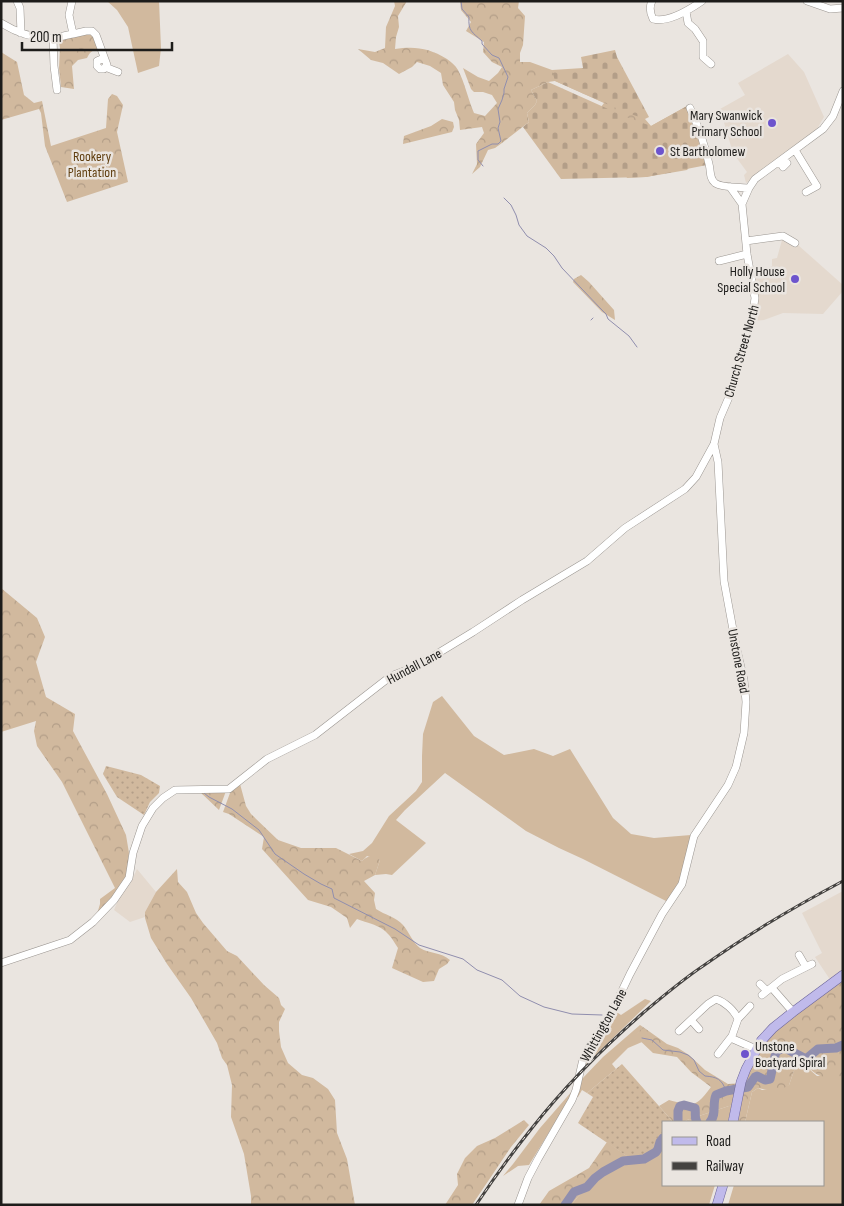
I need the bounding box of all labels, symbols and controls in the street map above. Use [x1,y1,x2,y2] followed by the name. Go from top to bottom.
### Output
[22,20,172,52] scale bar
[30,28,62,47] text: 200 m
[690,107,763,140] place label: Mary Swanwick Primary School
[766,117,778,129] marker: Mary Swanwick Primary School
[670,143,745,160] place label: St Bartholomew
[654,145,666,157] marker: St Bartholomew
[68,148,116,181] park label: Rookery Plantation
[717,263,785,296] place label: Holly House Special School
[789,273,801,285] marker: Holly House Special School
[720,303,763,399] street label: Church Street North
[724,628,753,695] street label: Unstone Road
[384,645,445,688] street label: Hundall Lane
[576,986,630,1065] street label: Whittington Lane
[755,1038,825,1071] place label: Unstone Boatyard Spiral
[739,1048,751,1060] marker: Unstone Boatyard Spiral
[662,1121,824,1186] legend
[706,1132,731,1151] text: Road
[706,1157,744,1176] text: Railway

